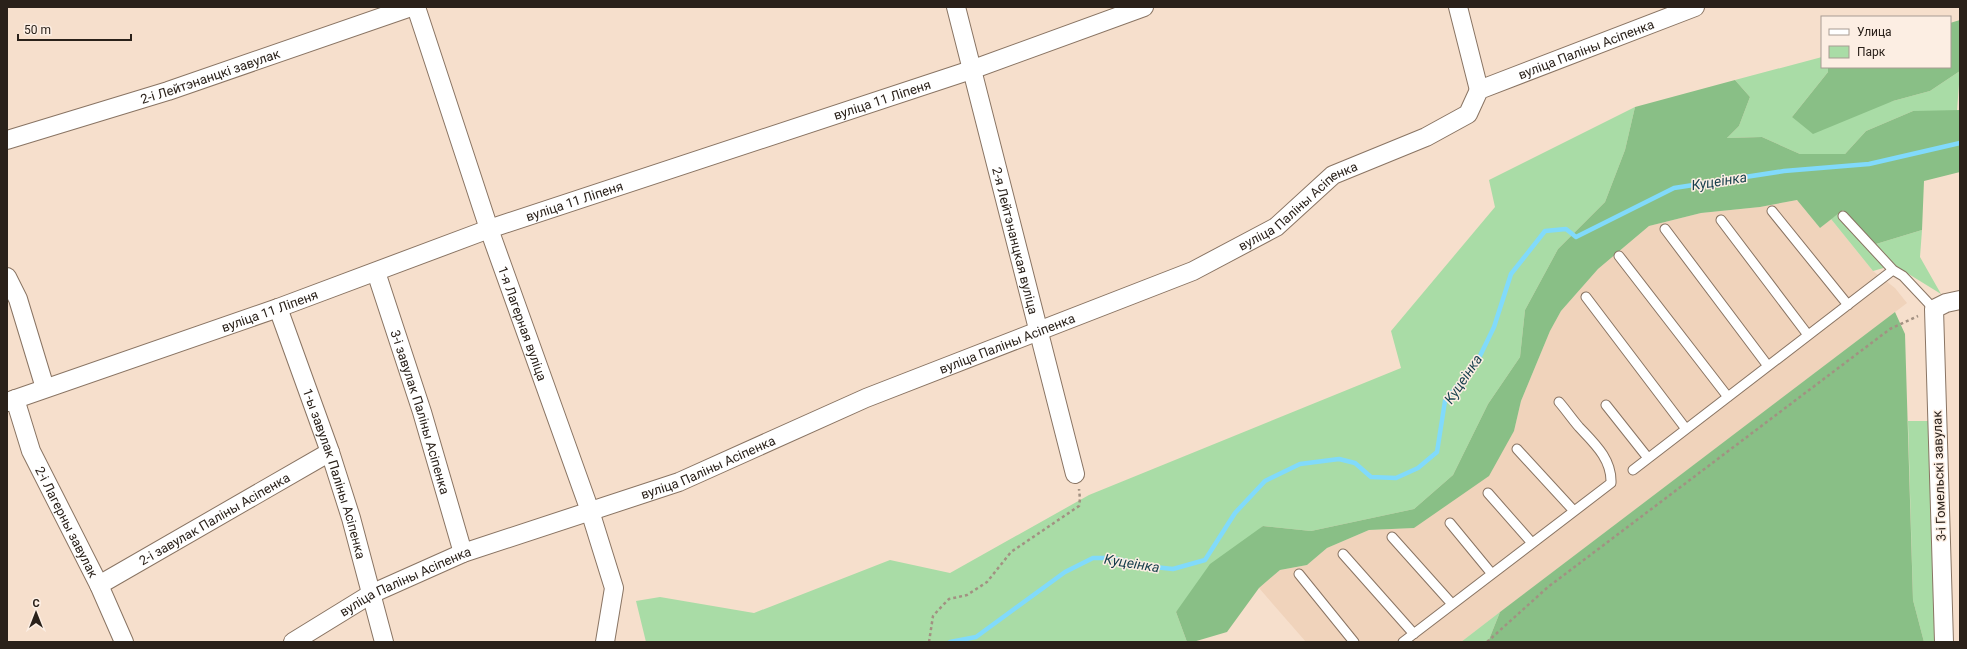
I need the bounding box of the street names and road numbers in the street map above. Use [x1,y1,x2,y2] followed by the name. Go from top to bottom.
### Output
[1516,16,1656,82] street label: вуліца Паліны Асіпенка
[139,45,282,106] street label: 2-і Лейтэнанцкі завулак
[832,76,932,122] street label: вуліца 11 Ліпеня
[1236,158,1360,253] street label: вуліца Паліны Асіпенка
[990,165,1041,316] street label: 2-я Лейтэнанцкая вуліца
[524,178,625,224] street label: вуліца 11 Ліпеня
[495,264,550,383] street label: 1-я Лагерная вуліца
[219,286,320,335] street label: вуліца 11 Ліпеня
[937,310,1077,376] street label: вуліца Паліны Асіпенка
[388,328,453,496] street label: 3-і завулак Паліны Асіпенка
[300,386,369,560] street label: 1-ы завулак Паліны Асіпенка
[1929,410,1949,542] street label: 3-і Гомельскі завулак
[639,432,777,502] street label: вуліца Паліны Асіпенка
[33,464,101,580] street label: 2-і Лагерны завулак
[136,469,292,568] street label: 2-і завулак Паліны Асіпенка
[337,543,473,619] street label: вуліца Паліны Асіпенка

